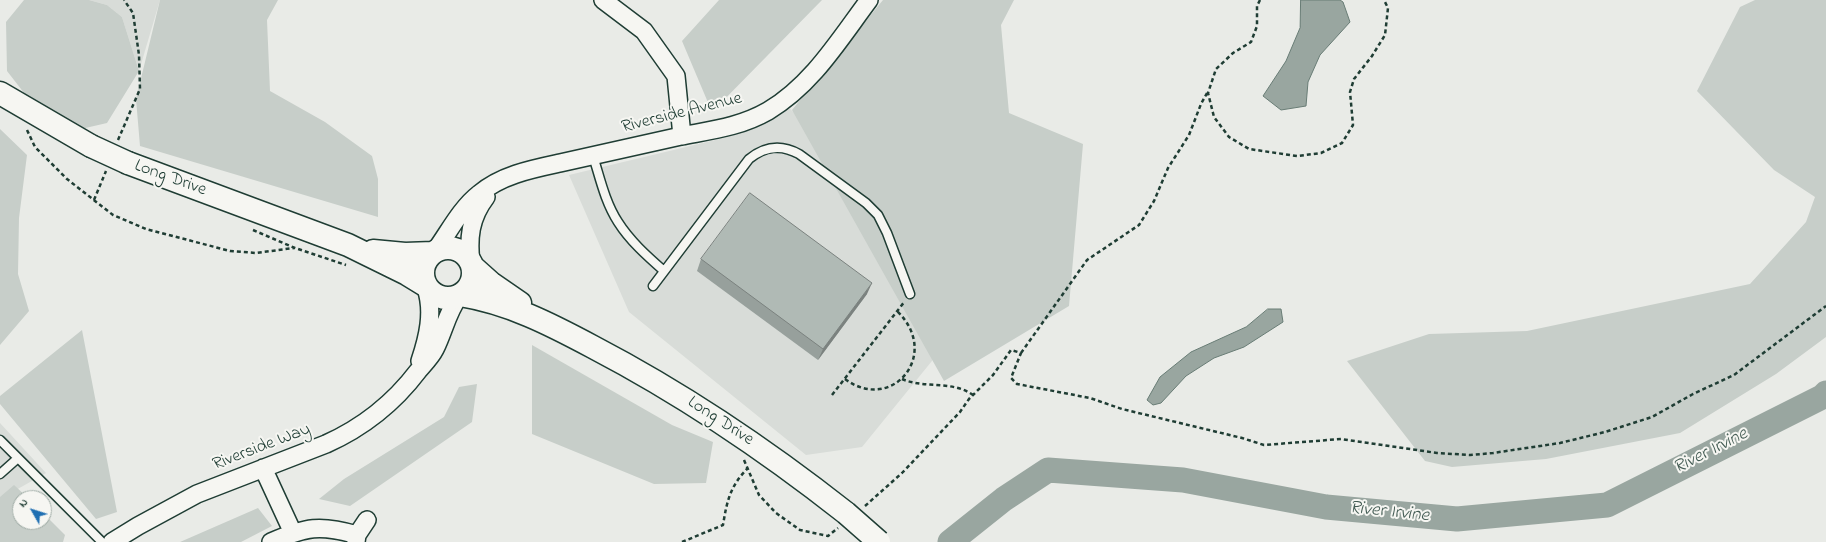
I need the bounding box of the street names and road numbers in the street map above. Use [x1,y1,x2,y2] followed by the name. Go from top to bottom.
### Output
[620,89,744,139] street label: Riverside Avenue
[131,156,209,202] street label: Long Drive
[683,392,757,452] street label: Long Drive
[210,419,314,477] street label: Riverside Way

